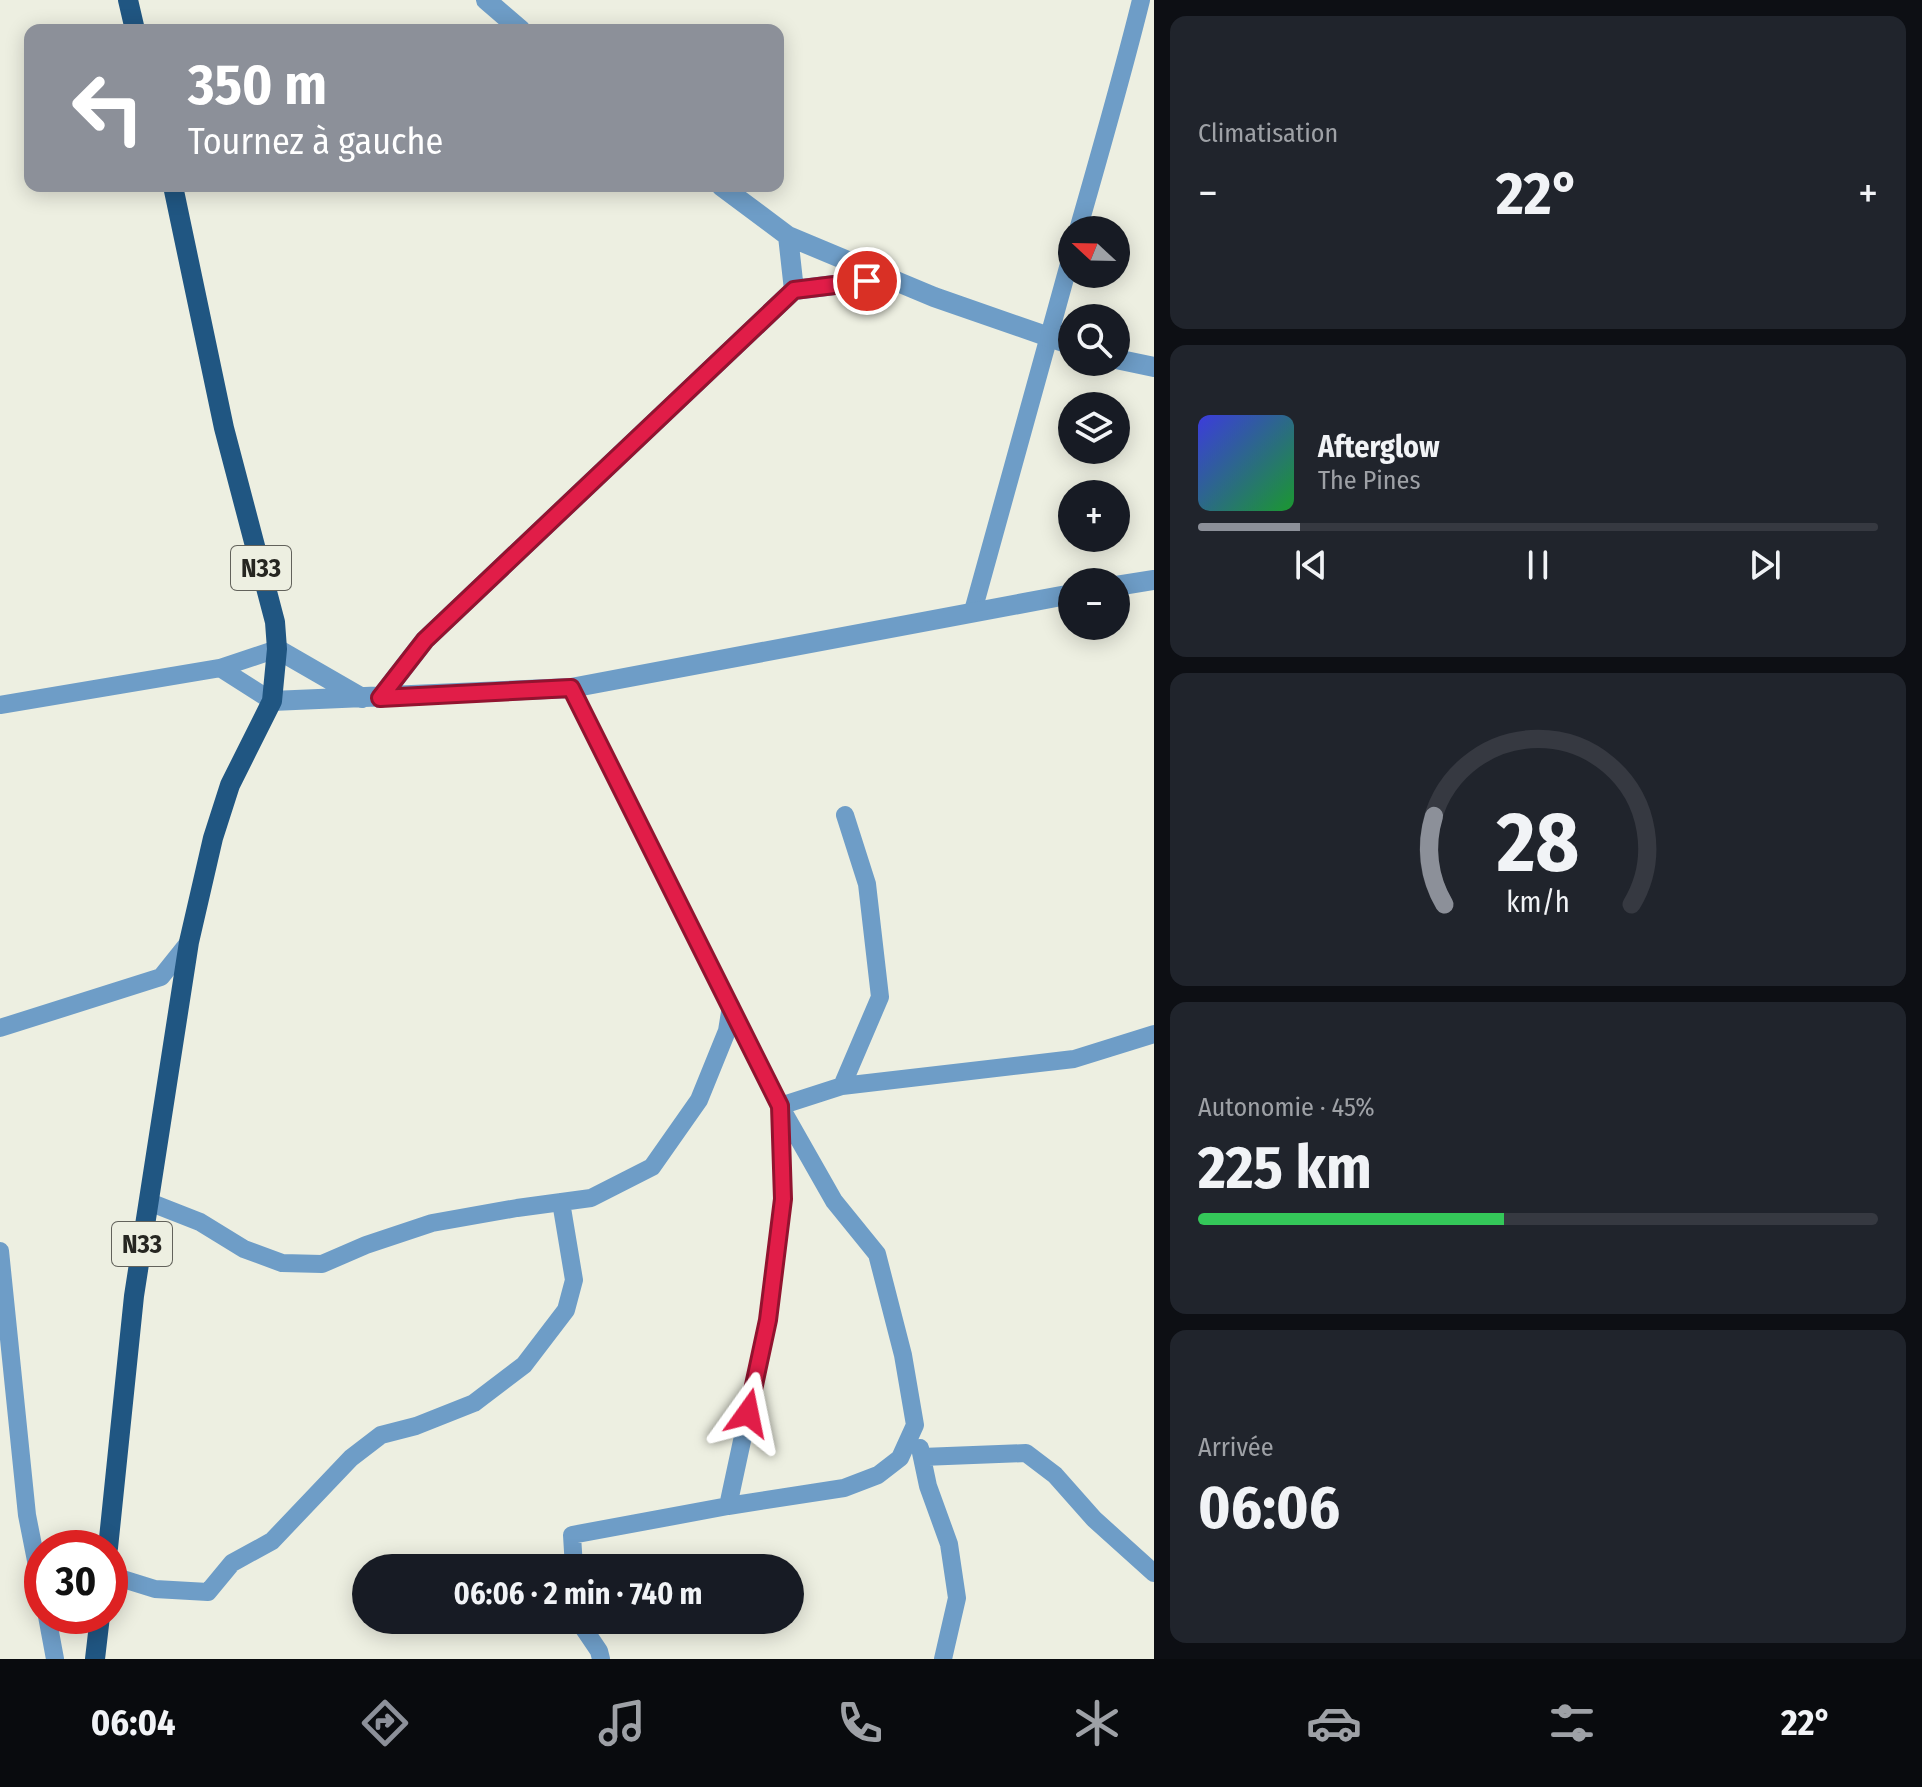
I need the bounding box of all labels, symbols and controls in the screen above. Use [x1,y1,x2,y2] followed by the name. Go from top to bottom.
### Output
[188,52,327,119] text: 350 m
[56,56,160,160] icon: left
[1198,118,1338,149] text: Climatisation
[188,120,443,164] text: Tournez à gauche
[1496,158,1580,230] text: 22°
[1198,167,1218,220] text: −
[1858,167,1878,220] text: +
[1058,216,1130,288] north arrow
[1058,216,1130,640] map controls
[833,247,901,315] pin
[845,259,889,303] icon: arrive
[1058,304,1130,376] button: search
[1058,392,1130,464] button: layers
[1318,429,1440,465] text: Afterglow
[1318,465,1421,496] text: The Pines
[1058,480,1130,552] button: +
[1289,543,1333,587] icon: previous
[1516,543,1560,587] icon: pause
[1743,543,1787,587] icon: next
[231,546,291,590] road number: N33
[1058,568,1130,640] button: −
[1496,793,1579,893] text: 28
[1506,886,1570,921] text: km/h
[1198,1092,1375,1123] text: Autonomie · 45%
[1198,1132,1372,1204] text: 225 km
[112,1222,172,1266] road number: N33
[706,1371,790,1455] position arrow
[1198,1432,1274,1463] text: Arrivée
[1198,1472,1340,1544] text: 06:06
[24,1530,128,1634] speed limit sign: 30
[454,1576,703,1612] text: 06:06 · 2 min · 740 m
[357,1695,413,1751] icon: directions
[594,1695,650,1751] icon: music
[832,1695,888,1751] icon: phone
[1069,1695,1125,1751] icon: climate
[1306,1695,1362,1751] icon: car
[1544,1695,1600,1751] icon: filters
[91,1701,176,1745] text: 06:04
[1781,1701,1831,1745] text: 22°

